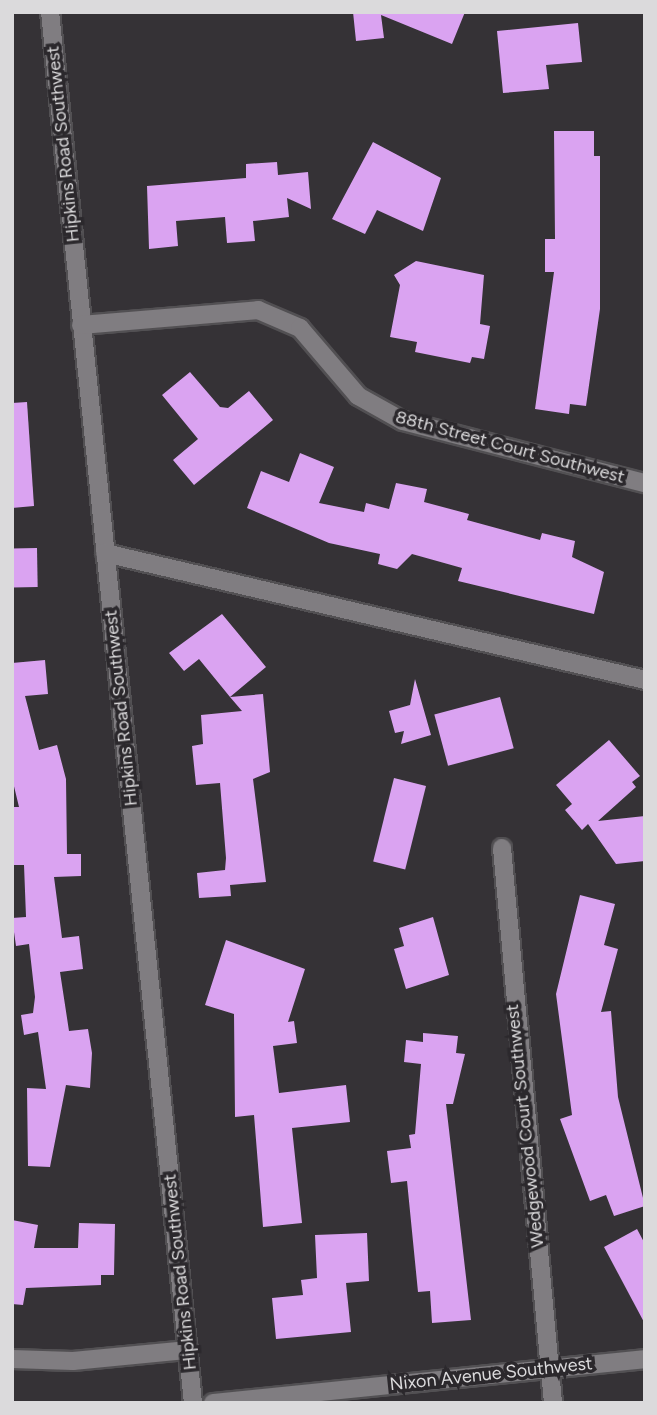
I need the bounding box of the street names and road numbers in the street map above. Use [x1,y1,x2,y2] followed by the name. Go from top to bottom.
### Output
[42,45,84,243] street label: Hipkins Road Southwest
[393,406,627,488] street label: 88th Street Court Southwest
[100,609,142,807] street label: Hipkins Road Southwest
[501,1003,549,1249] street label: Wedgewood Court Southwest
[159,1173,201,1371] street label: Hipkins Road Southwest
[388,1353,594,1395] street label: Nixon Avenue Southwest

